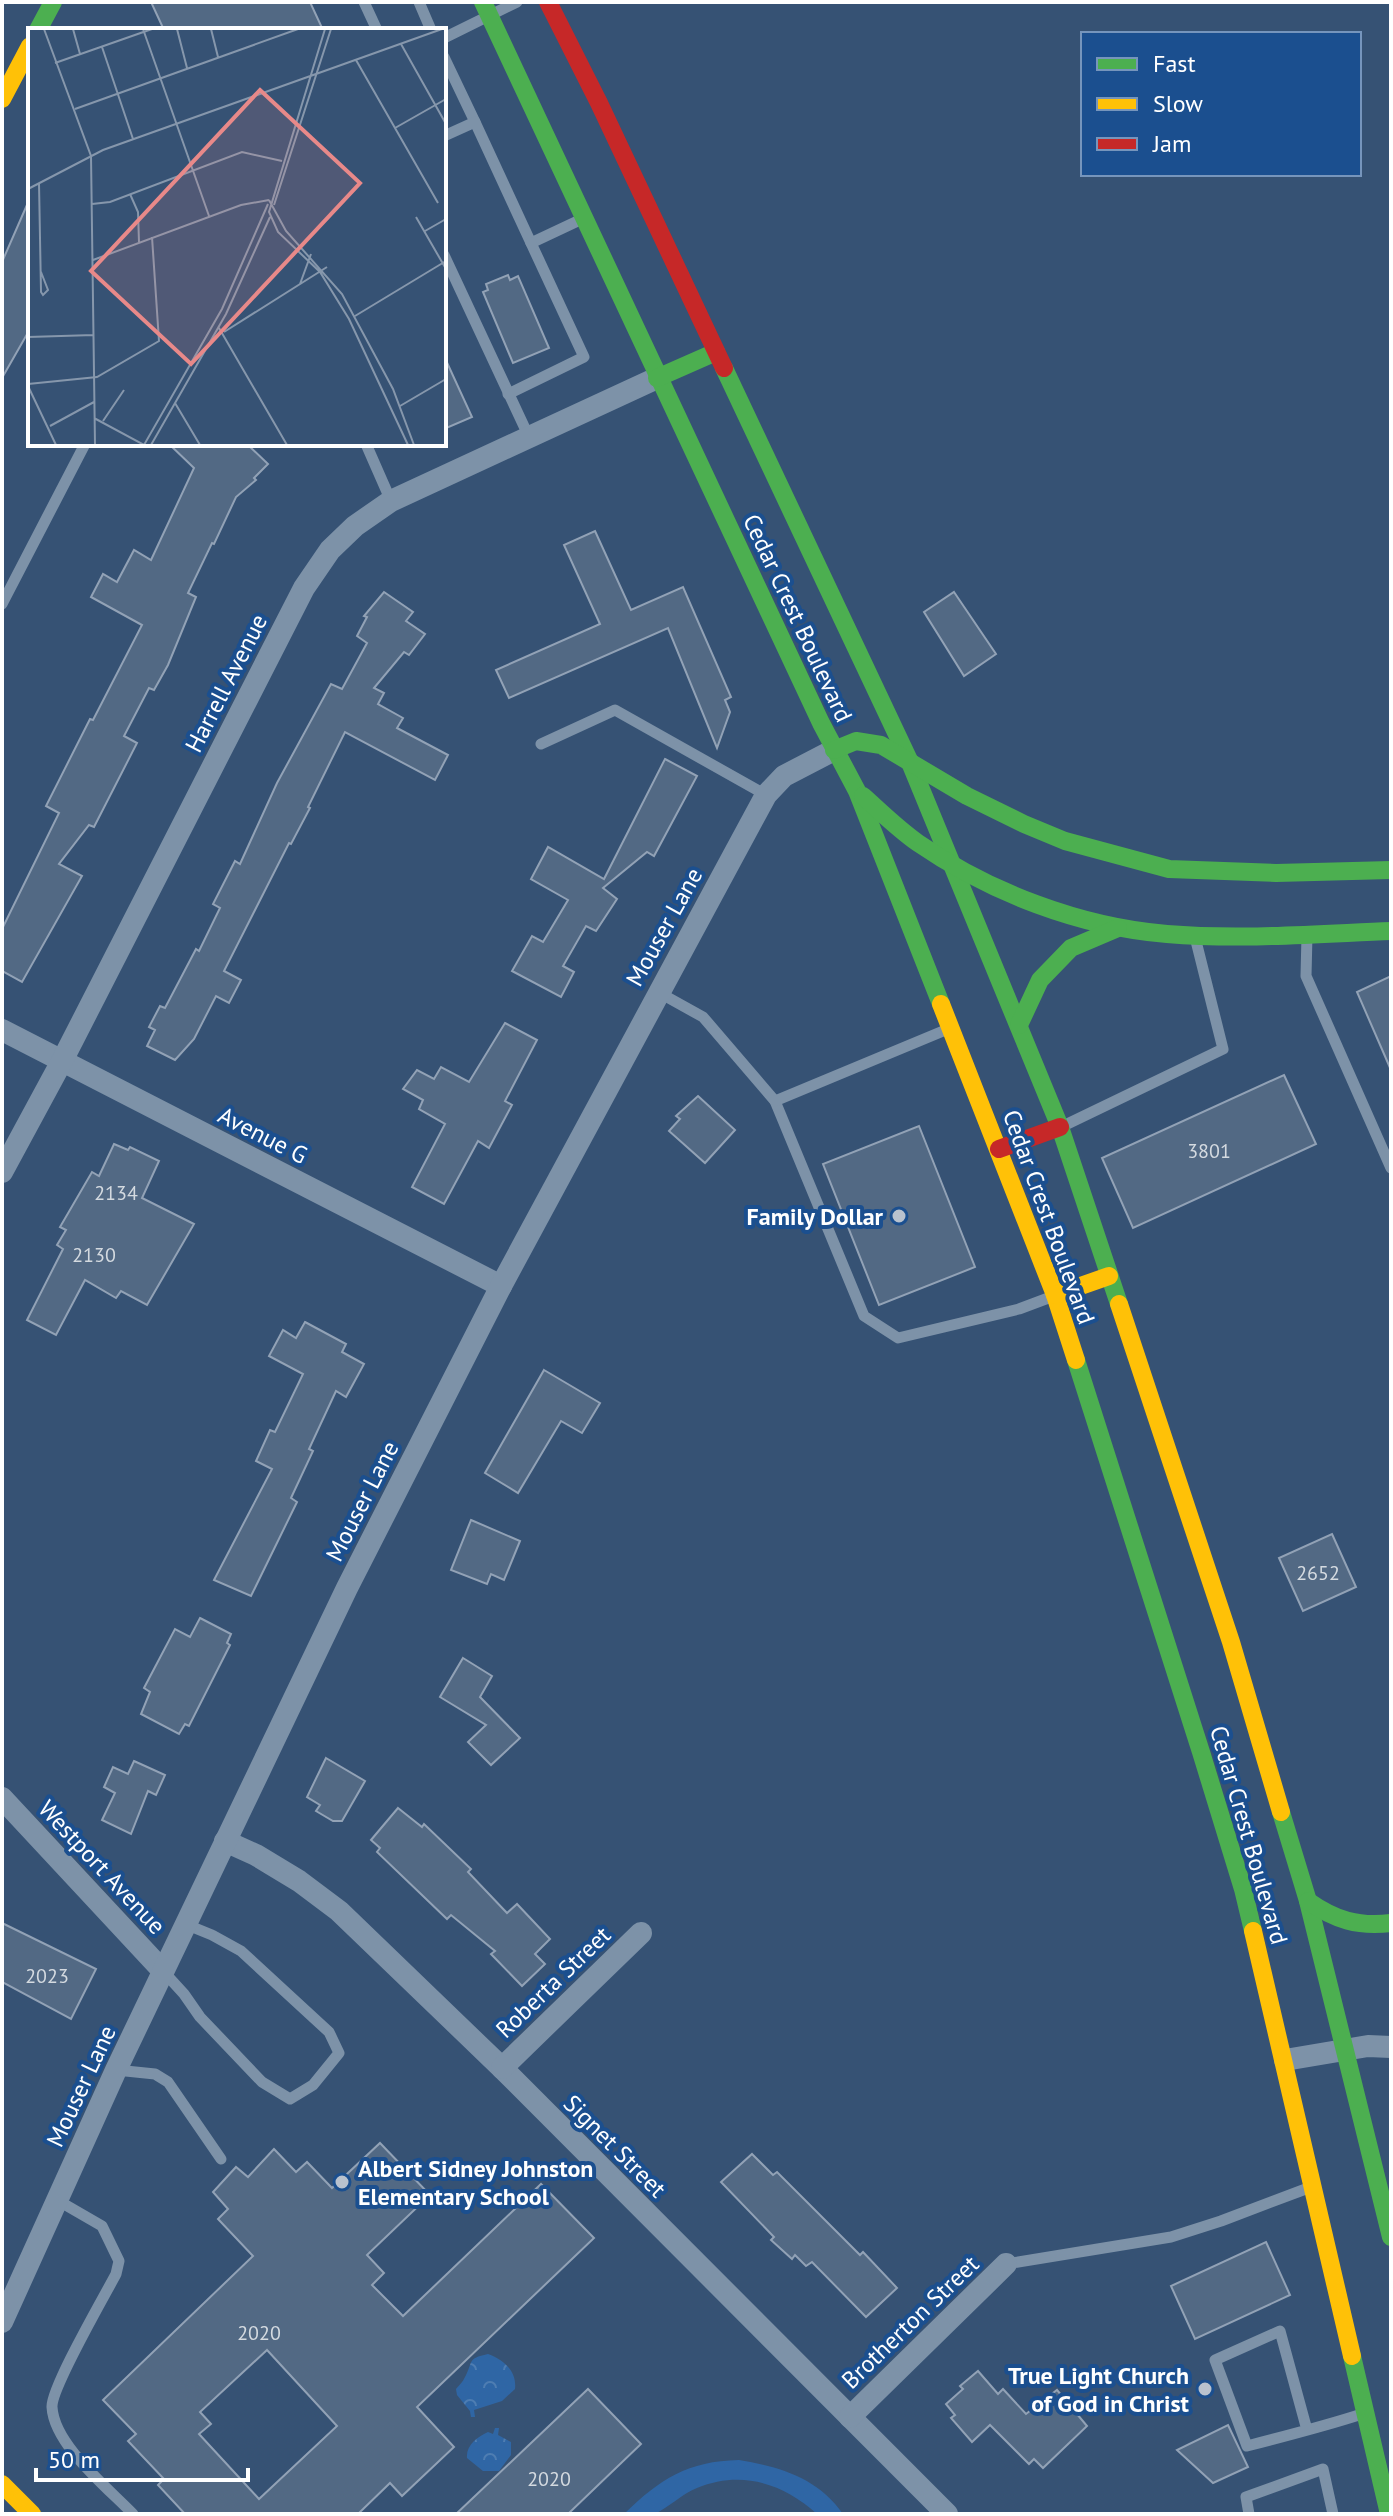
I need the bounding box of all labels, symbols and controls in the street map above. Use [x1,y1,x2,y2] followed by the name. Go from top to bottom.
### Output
[28,28,446,446] inset map
[1081,32,1361,176] legend
[1153,48,1196,79] text: Fast
[1153,88,1203,119] text: Slow
[1152,128,1191,159] text: Jam
[736,509,860,727] street label: Cedar Crest Boulevard
[178,609,274,757] street label: Harrell Avenue
[619,862,709,992] street label: Mouser Lane
[213,1099,313,1171] street label: Avenue G
[996,1106,1102,1328] street label: Cedar Crest Boulevard
[1187,1138,1231,1164] house number: 3801
[94,1180,138,1206] house number: 2134
[747,1201,884,1232] place label: Family Dollar
[890,1207,908,1225] marker: Family Dollar
[72,1242,116,1268] house number: 2130
[318,1436,406,1566] street label: Mouser Lane
[1296,1560,1340,1586] house number: 2652
[1203,1722,1295,1948] street label: Cedar Crest Boulevard
[32,1793,172,1941] street label: Westport Avenue
[489,1920,617,2044] street label: Roberta Street
[25,1963,69,1989] house number: 2023
[39,2020,123,2152] street label: Mouser Lane
[557,2088,673,2204] street label: Signet Street
[358,2153,593,2212] place label: Albert Sidney Johnston Elementary School
[333,2173,351,2191] marker: Albert Sidney Johnston Elementary School
[835,2249,985,2395] street label: Brotherton Street
[237,2320,281,2346] house number: 2020
[1008,2360,1190,2419] place label: True Light Church of God in Christ
[1196,2380,1214,2398] marker: True Light Church of God in Christ
[36,2432,248,2482] scale bar
[48,2444,100,2475] text: 50 m
[527,2466,571,2492] house number: 2020

